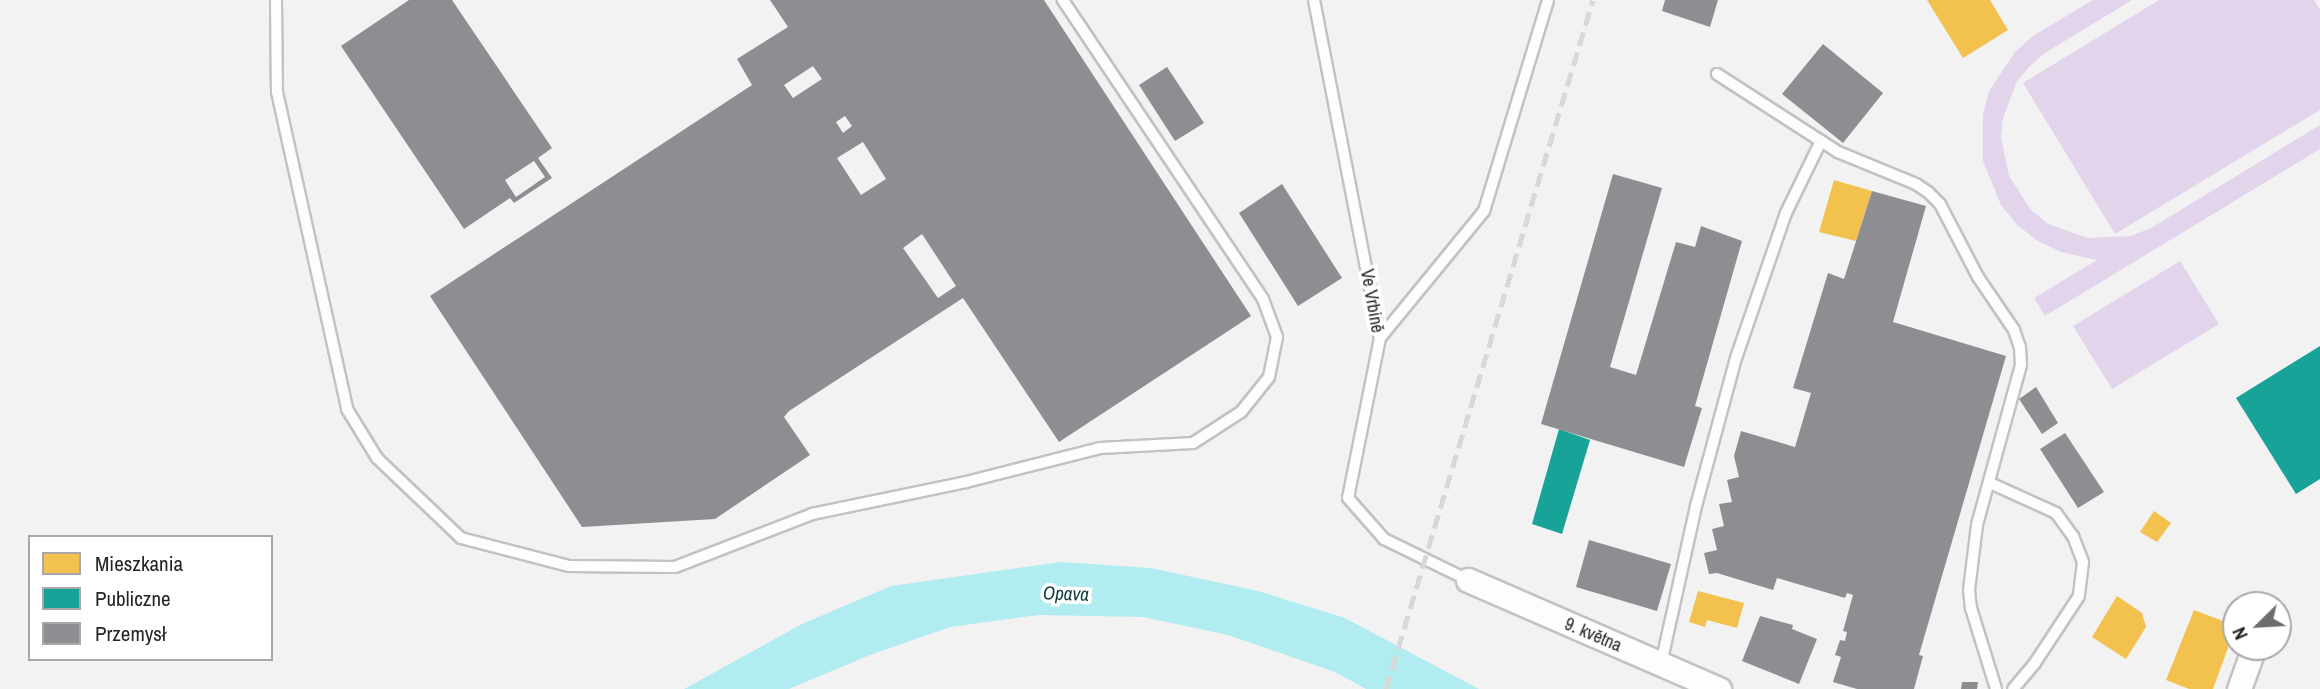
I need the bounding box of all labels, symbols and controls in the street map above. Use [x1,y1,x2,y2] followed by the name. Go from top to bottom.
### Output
[1356,267,1388,335] street label: Ve Vrbině
[28,535,273,661] legend
[95,549,183,578] text: Mieszkania
[1043,582,1089,606] water label: Opava
[95,584,171,613] text: Publiczne
[2222,591,2292,661] north arrow
[1561,613,1625,657] street label: 9. května
[95,619,166,648] text: Przemysł
[2225,623,2254,644] text: N

